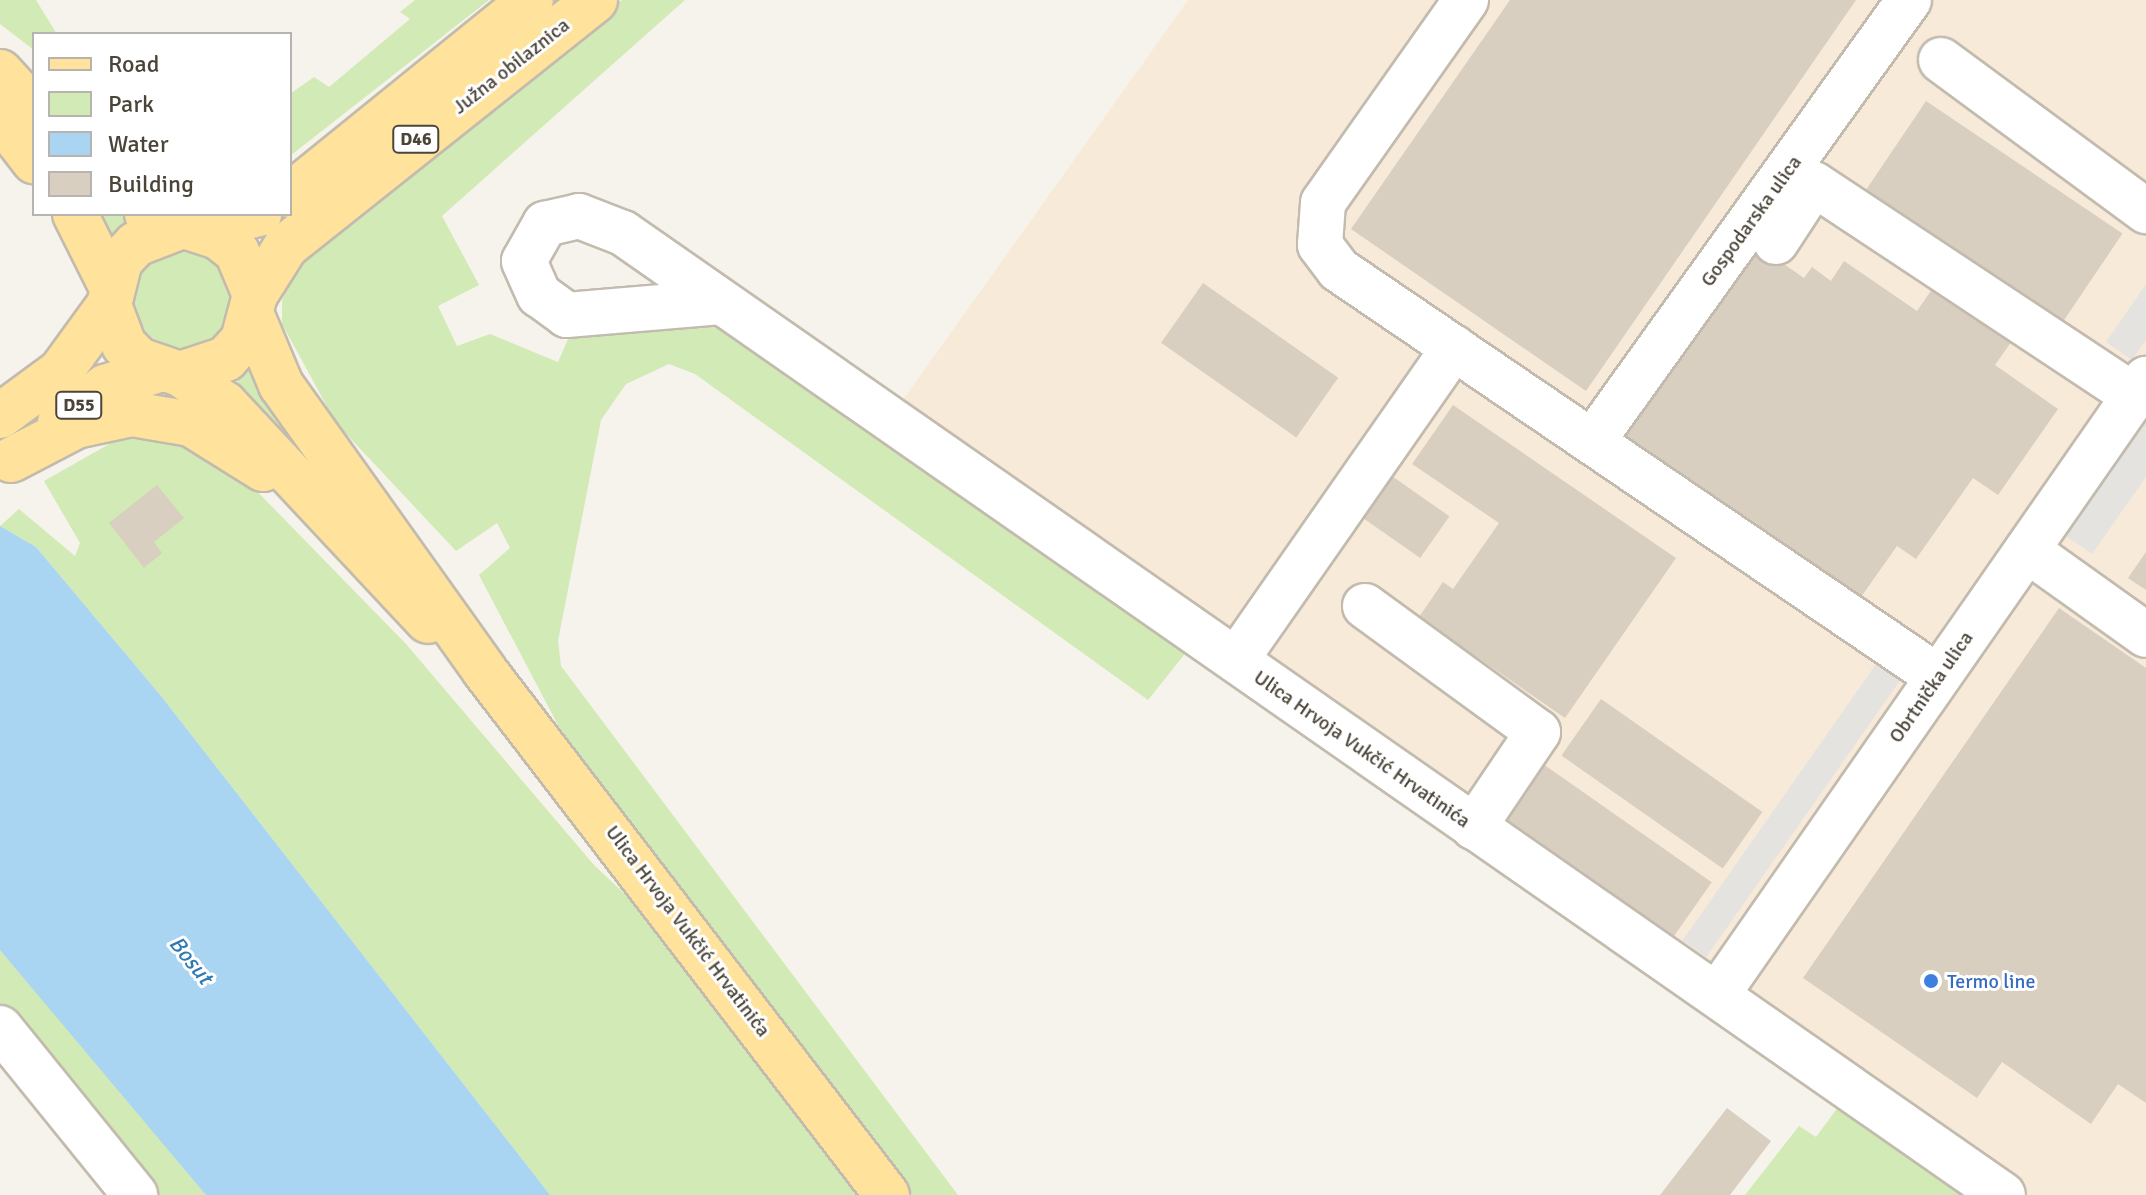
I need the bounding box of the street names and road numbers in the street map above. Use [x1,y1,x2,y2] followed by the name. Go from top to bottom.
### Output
[448,13,574,119] street label: Južna obilaznica
[392,125,440,153] road number: D46
[1695,151,1807,291] street label: Gospodarska ulica
[55,391,103,419] road number: D55
[1884,627,1978,747] street label: Obrtnička ulica
[1249,665,1475,833] street label: Ulica Hrvoja Vukčić Hrvatinića
[601,821,775,1041] street label: Ulica Hrvoja Vukčić Hrvatinića

